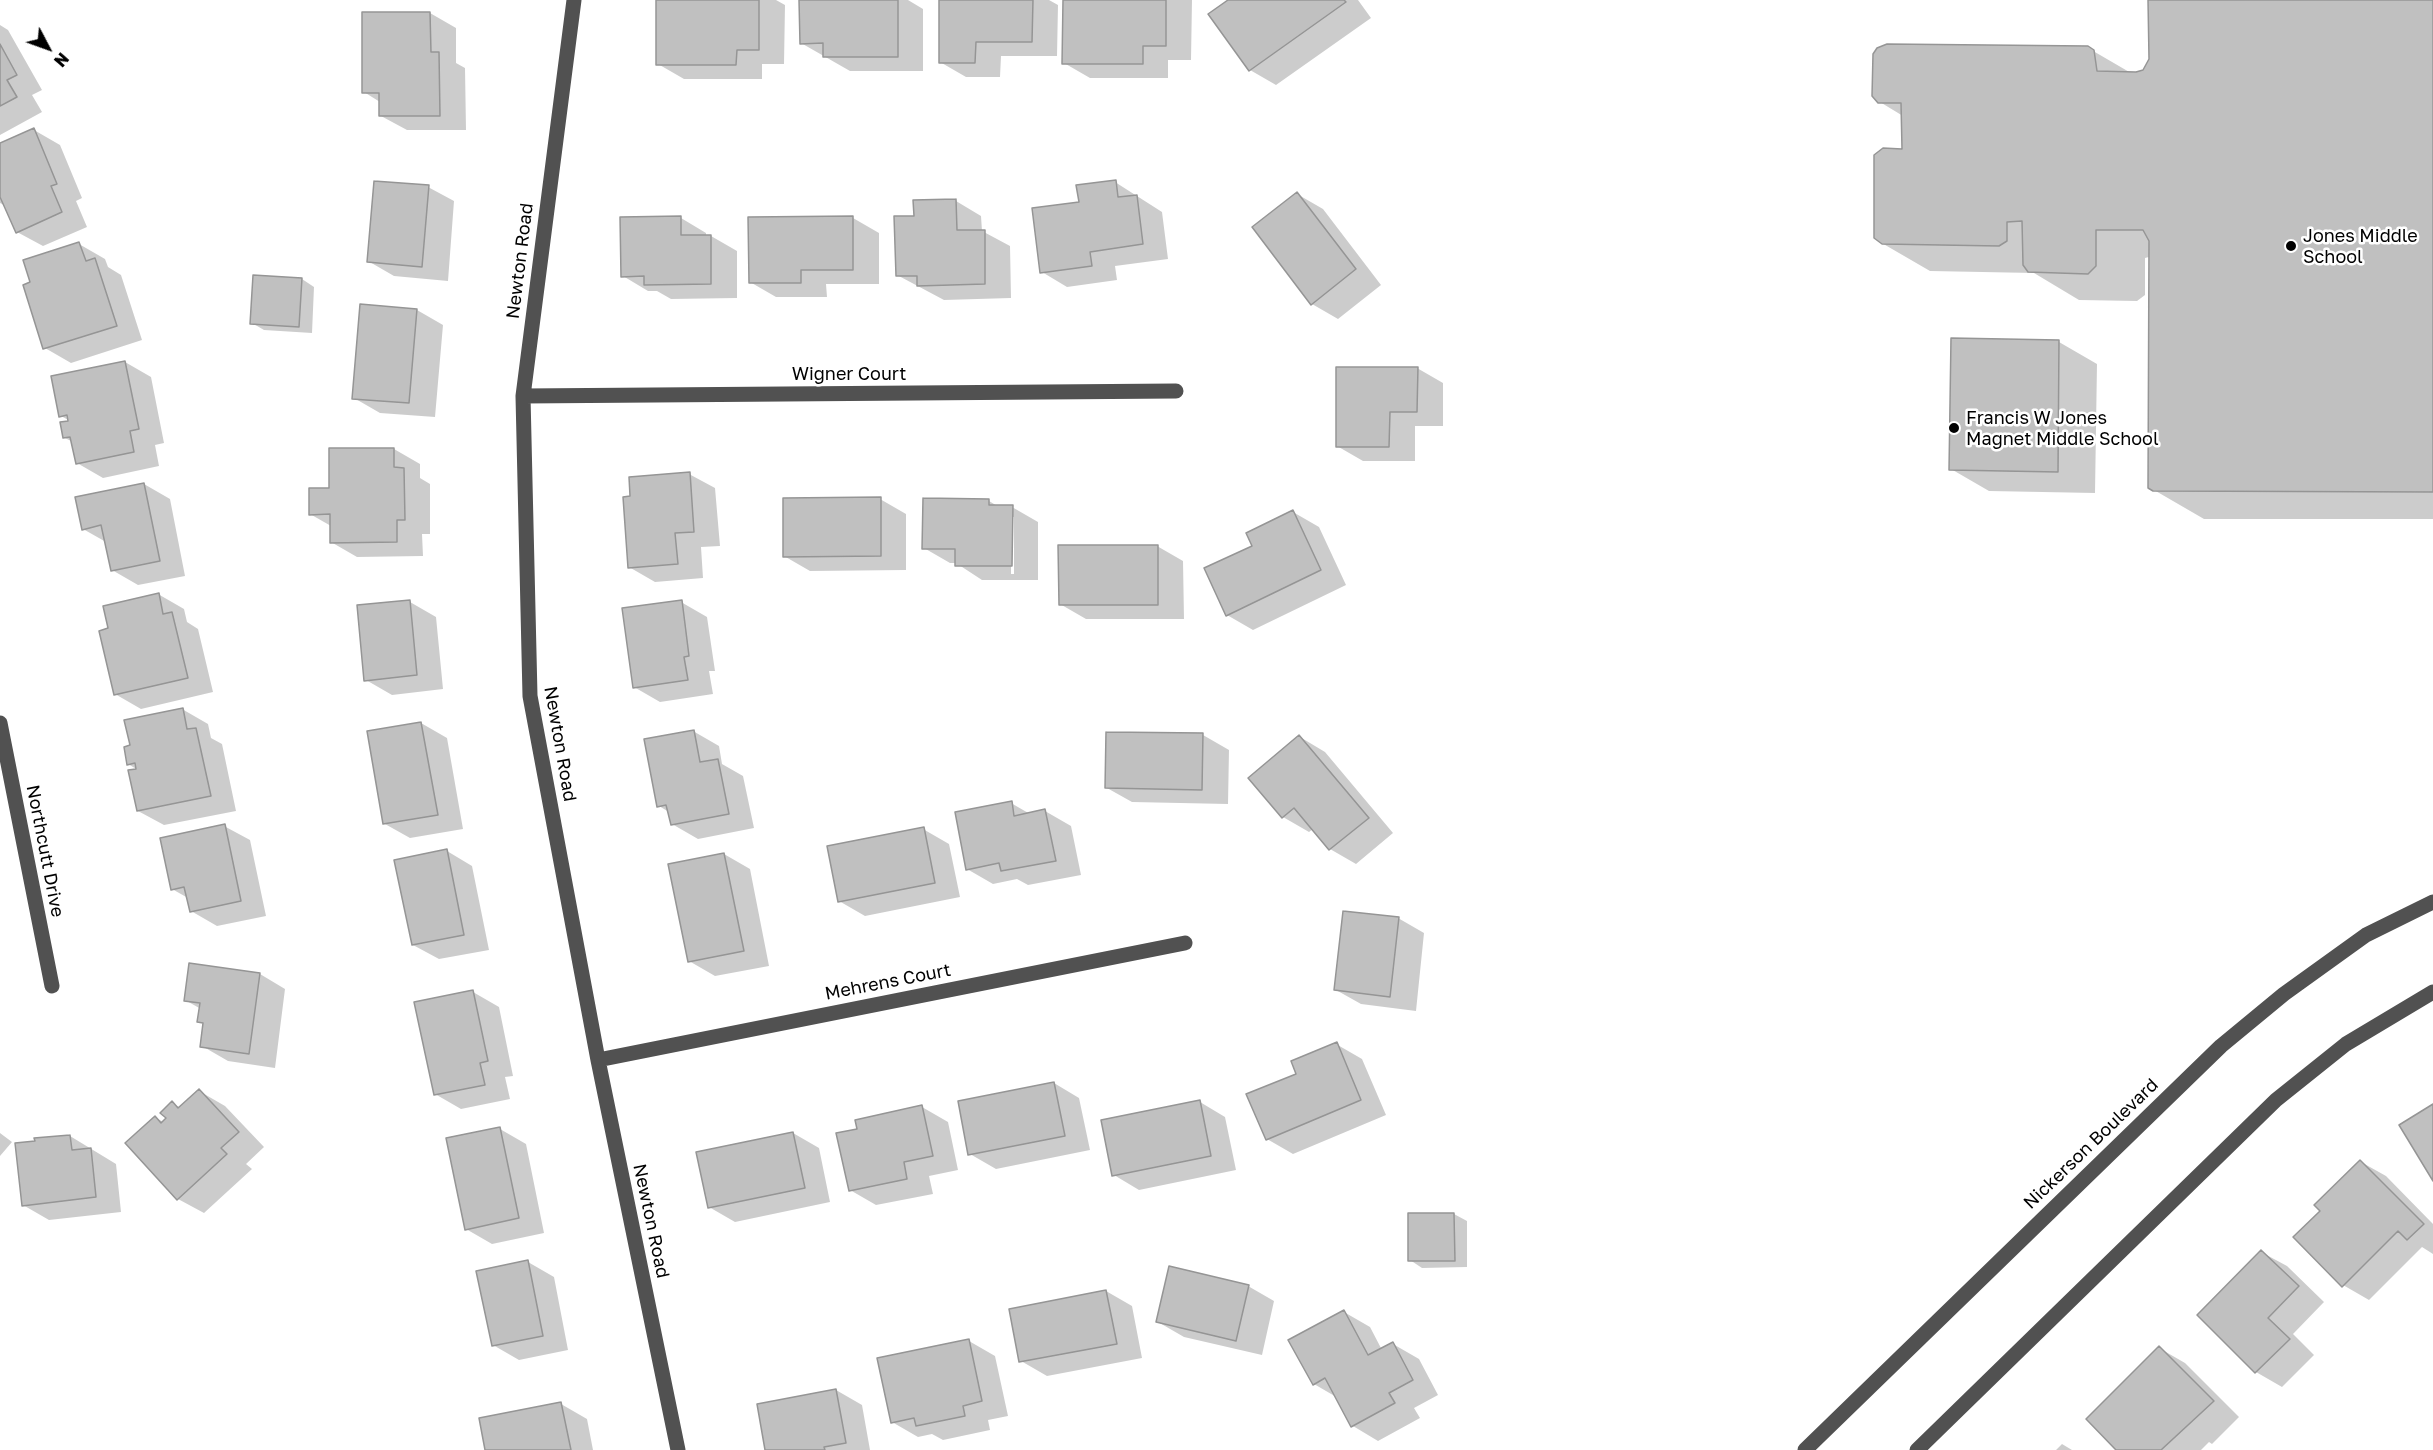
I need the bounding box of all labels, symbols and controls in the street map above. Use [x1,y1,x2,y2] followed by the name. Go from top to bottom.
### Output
[18,18,78,78] north arrow
[50,49,73,71] text: N
[502,202,538,320] street label: Newton Road
[2303,225,2418,268] place label: Jones Middle School
[2284,239,2298,253] marker: Jones Middle School
[792,363,906,385] street label: Wigner Court
[1966,407,2159,450] place label: Francis W Jones Magnet Middle School
[1947,421,1961,435] marker: Francis W Jones Magnet Middle School
[539,685,581,803] street label: Newton Road
[22,783,68,919] street label: Northcutt Drive
[823,959,953,1005] street label: Mehrens Court
[2019,1074,2163,1214] street label: Nickerson Boulevard
[628,1162,674,1280] street label: Newton Road

